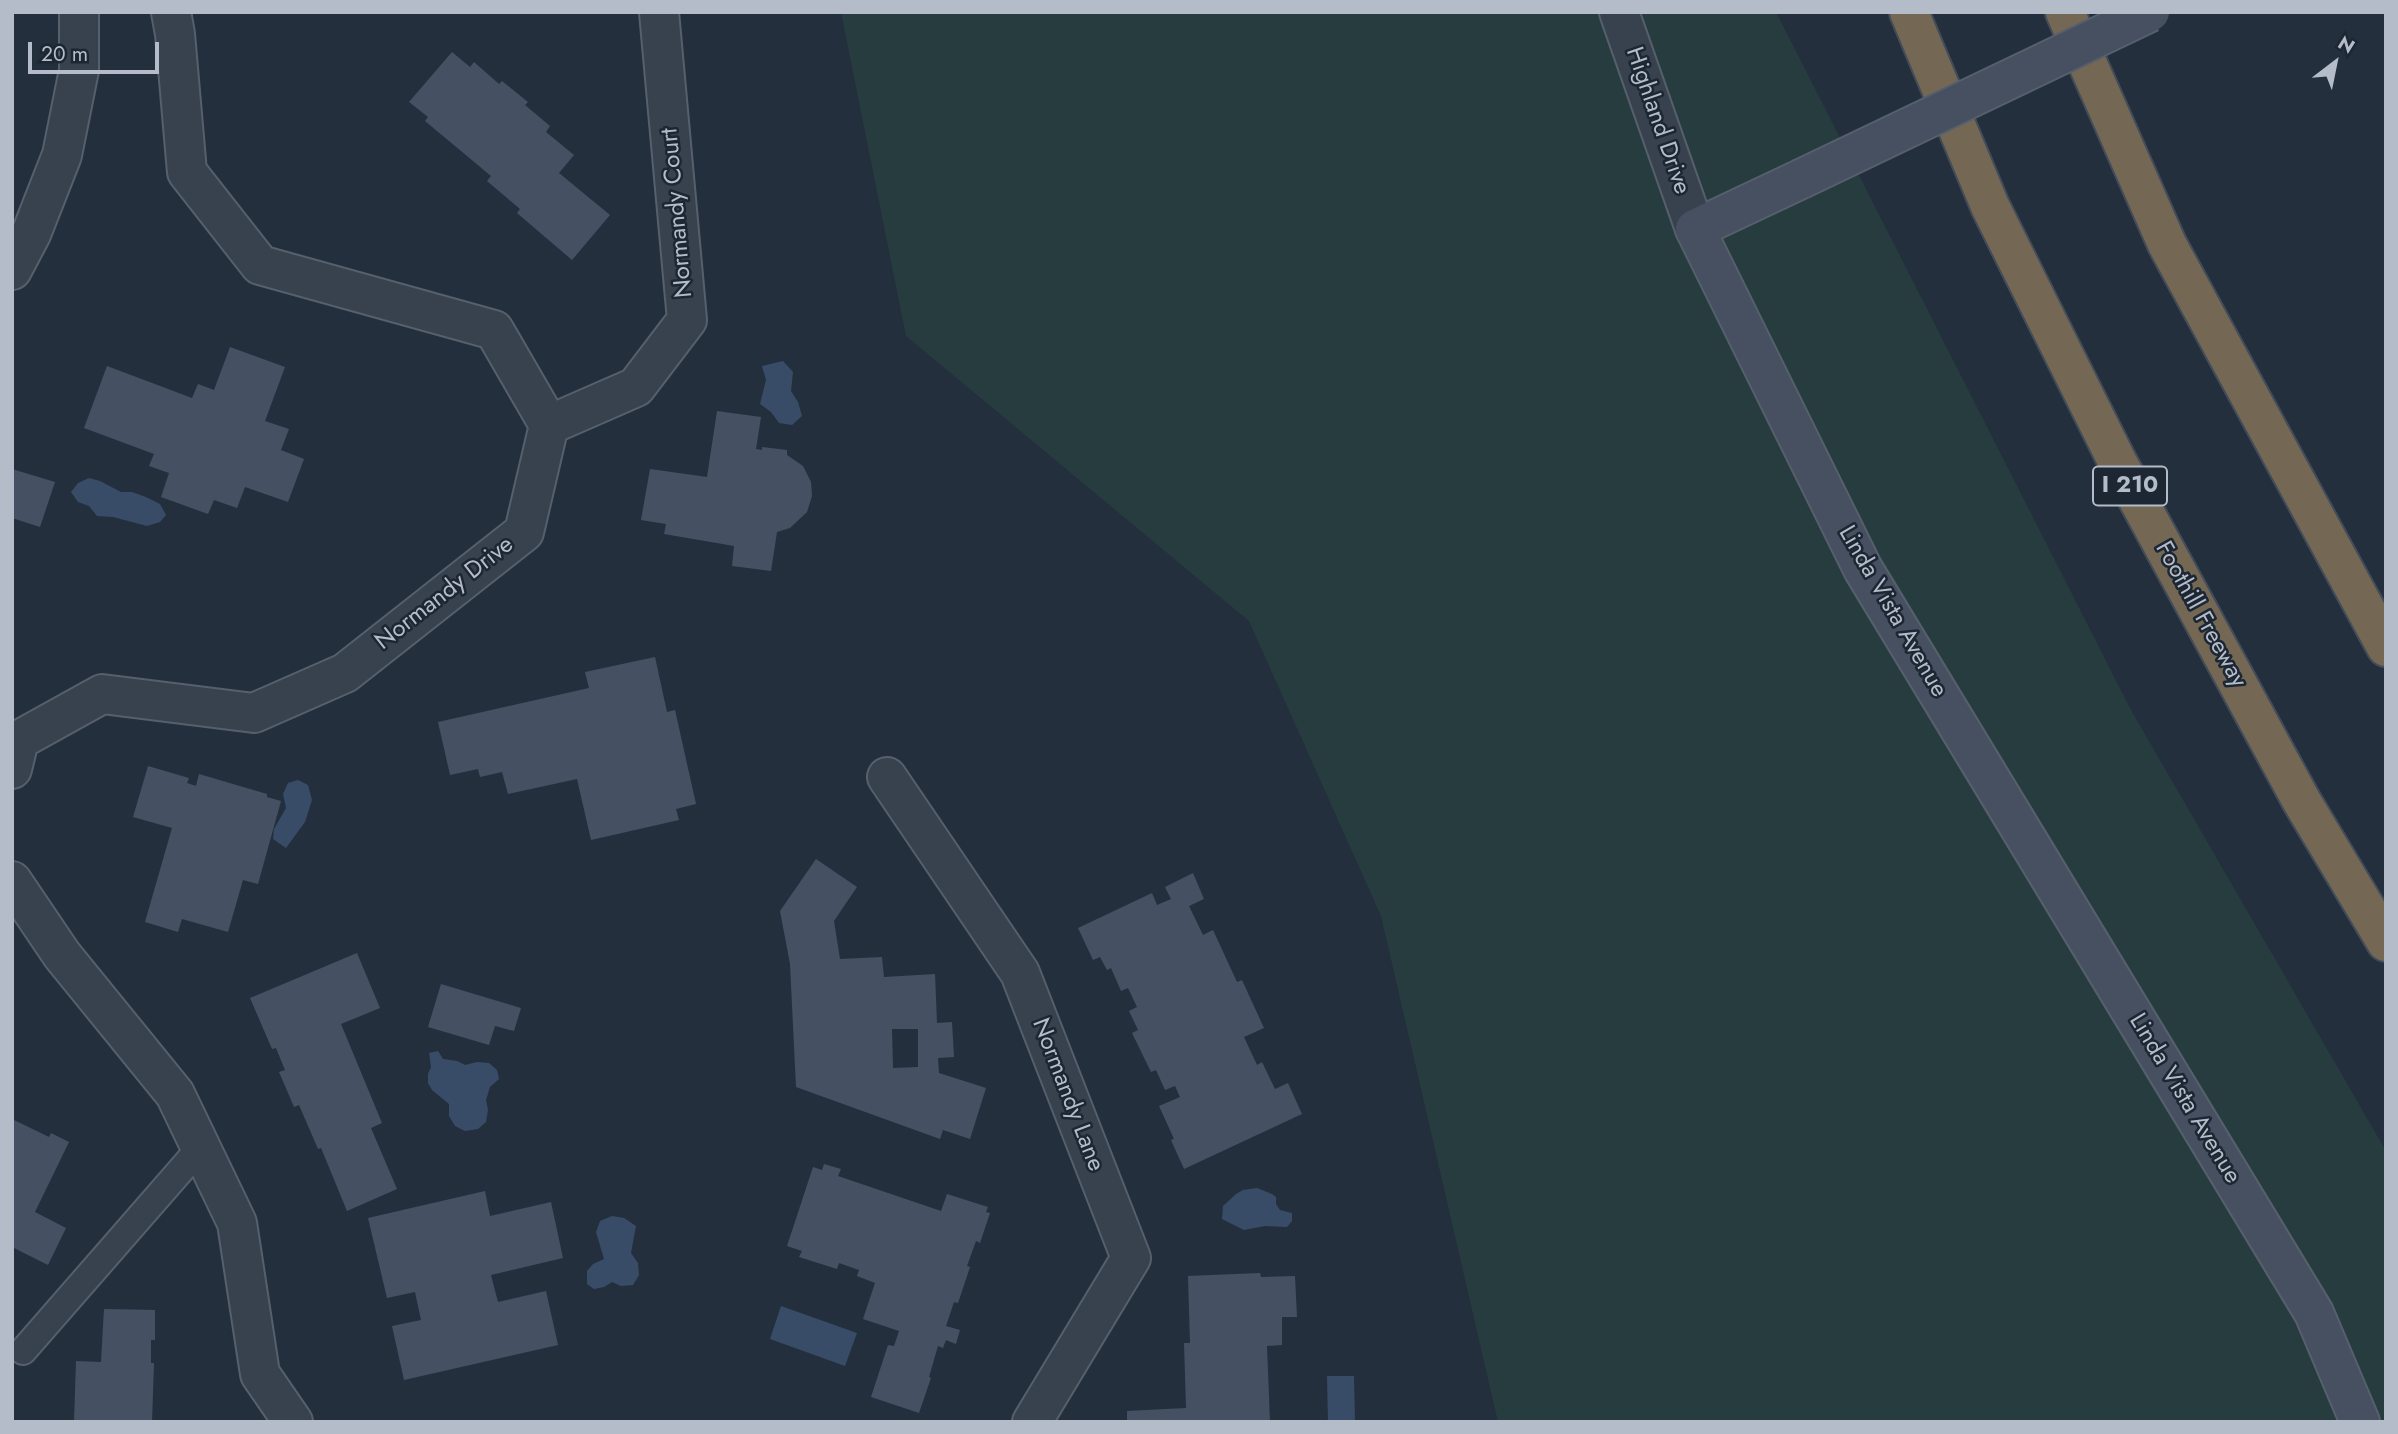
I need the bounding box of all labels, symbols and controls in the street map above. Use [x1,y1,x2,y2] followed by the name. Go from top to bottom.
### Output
[32,28,163,72] scale bar
[2300,28,2370,98] north arrow
[2333,29,2360,60] text: N
[41,39,88,69] text: 20 m
[1618,44,1696,198] street label: Highland Drive
[656,127,700,299] street label: Normandy Court
[2093,466,2167,506] road number: I 210
[1831,521,1953,703] street label: Linda Vista Avenue
[370,531,520,657] street label: Normandy Drive
[2148,537,2252,693] street label: Foothill Freeway
[2122,1009,2246,1189] street label: Linda Vista Avenue
[1025,1014,1109,1176] street label: Normandy Lane

